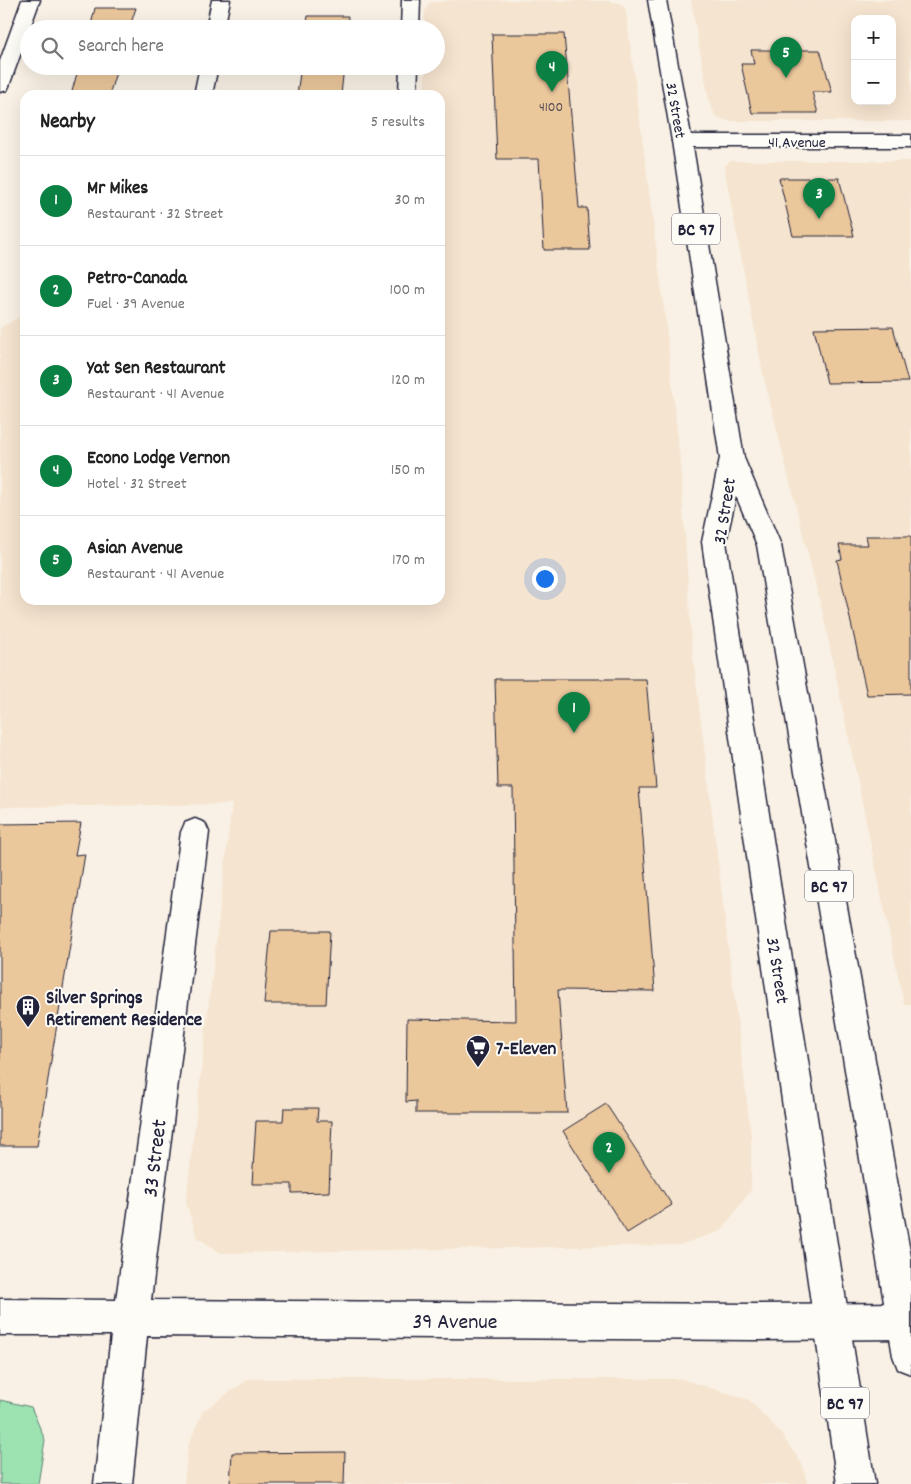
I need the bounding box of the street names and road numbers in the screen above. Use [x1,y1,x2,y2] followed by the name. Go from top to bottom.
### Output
[658,81,691,140] street label: 32 Street
[768,132,826,155] street label: 41 Avenue
[672,213,720,244] road number: BC 97
[708,476,745,547] street label: 32 Street
[805,870,853,901] road number: BC 97
[757,935,794,1006] street label: 32 Street
[136,1118,177,1199] street label: 33 Street
[412,1308,498,1339] street label: 39 Avenue
[821,1388,869,1419] road number: BC 97

